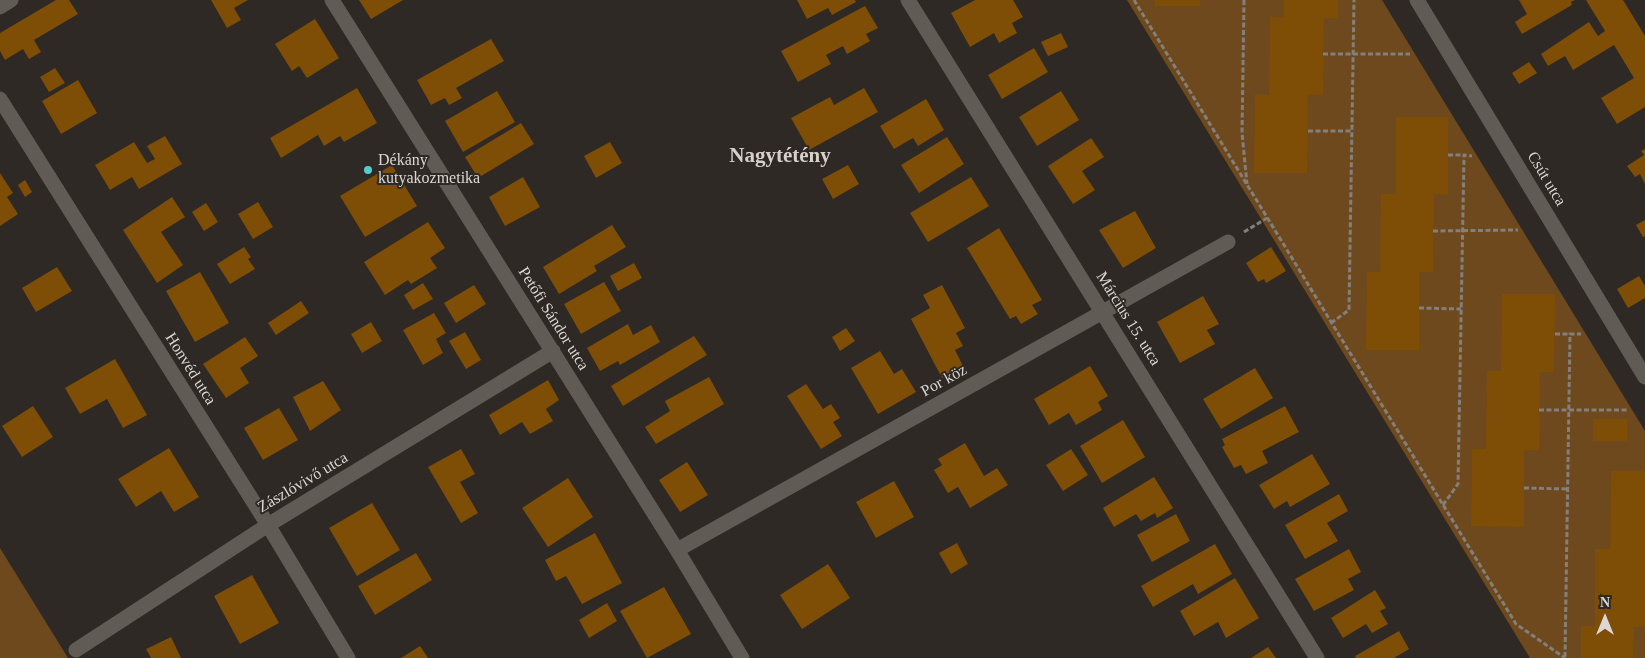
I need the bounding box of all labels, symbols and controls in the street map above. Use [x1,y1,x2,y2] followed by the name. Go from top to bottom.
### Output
[729,144,831,170] district label: Nagytétény
[1522,148,1570,210] street label: Csút utca
[378,151,480,189] place label: Dékány kutyakozmetika
[362,164,374,176] marker: Dékány kutyakozmetika
[514,264,592,374] street label: Petőfi Sándor utca
[1091,269,1165,369] street label: Március 15. utca
[160,329,220,409] street label: Honvéd utca
[918,361,970,401] street label: Por köz
[254,449,352,517] street label: Zászlóvivő utca
[1580,593,1630,643] north arrow
[1600,595,1610,610] text: N

